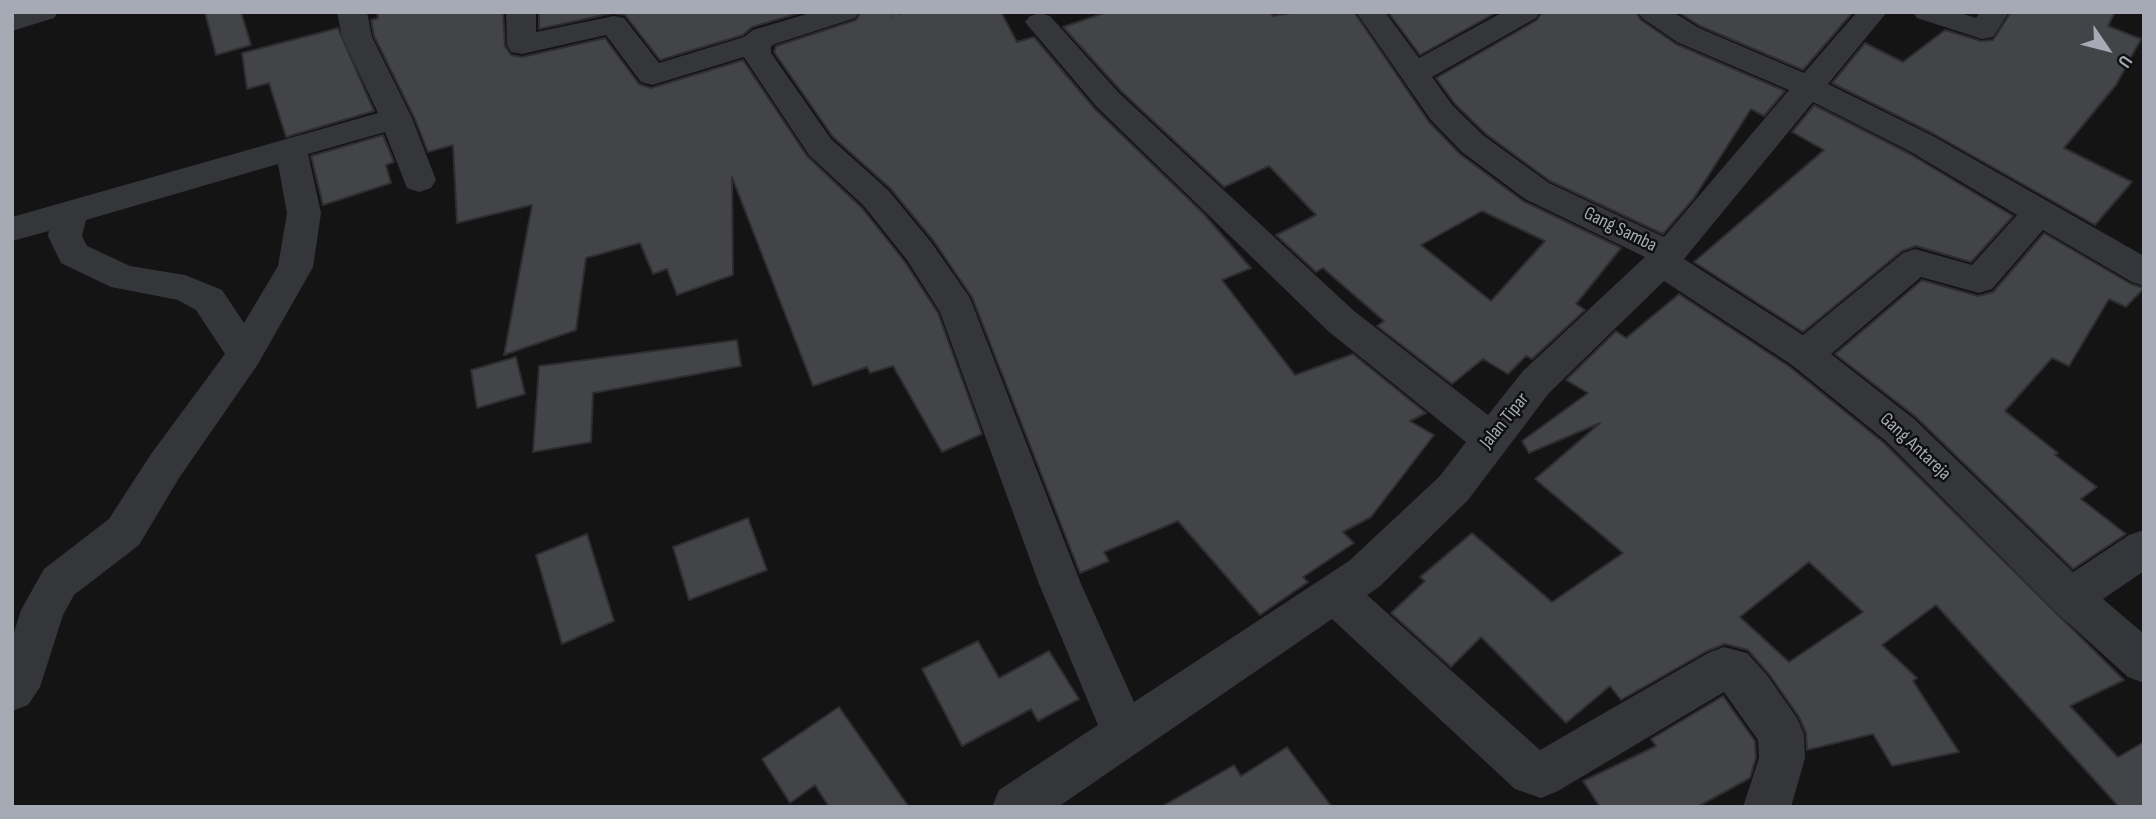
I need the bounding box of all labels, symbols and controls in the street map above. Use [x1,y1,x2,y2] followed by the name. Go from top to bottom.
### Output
[2072,14,2142,84] north arrow
[2112,51,2137,72] text: U
[1580,203,1660,257] street label: Gang Samba
[1476,389,1534,453] street label: Jalan Tipar
[1875,408,1955,486] street label: Gang Antareja

